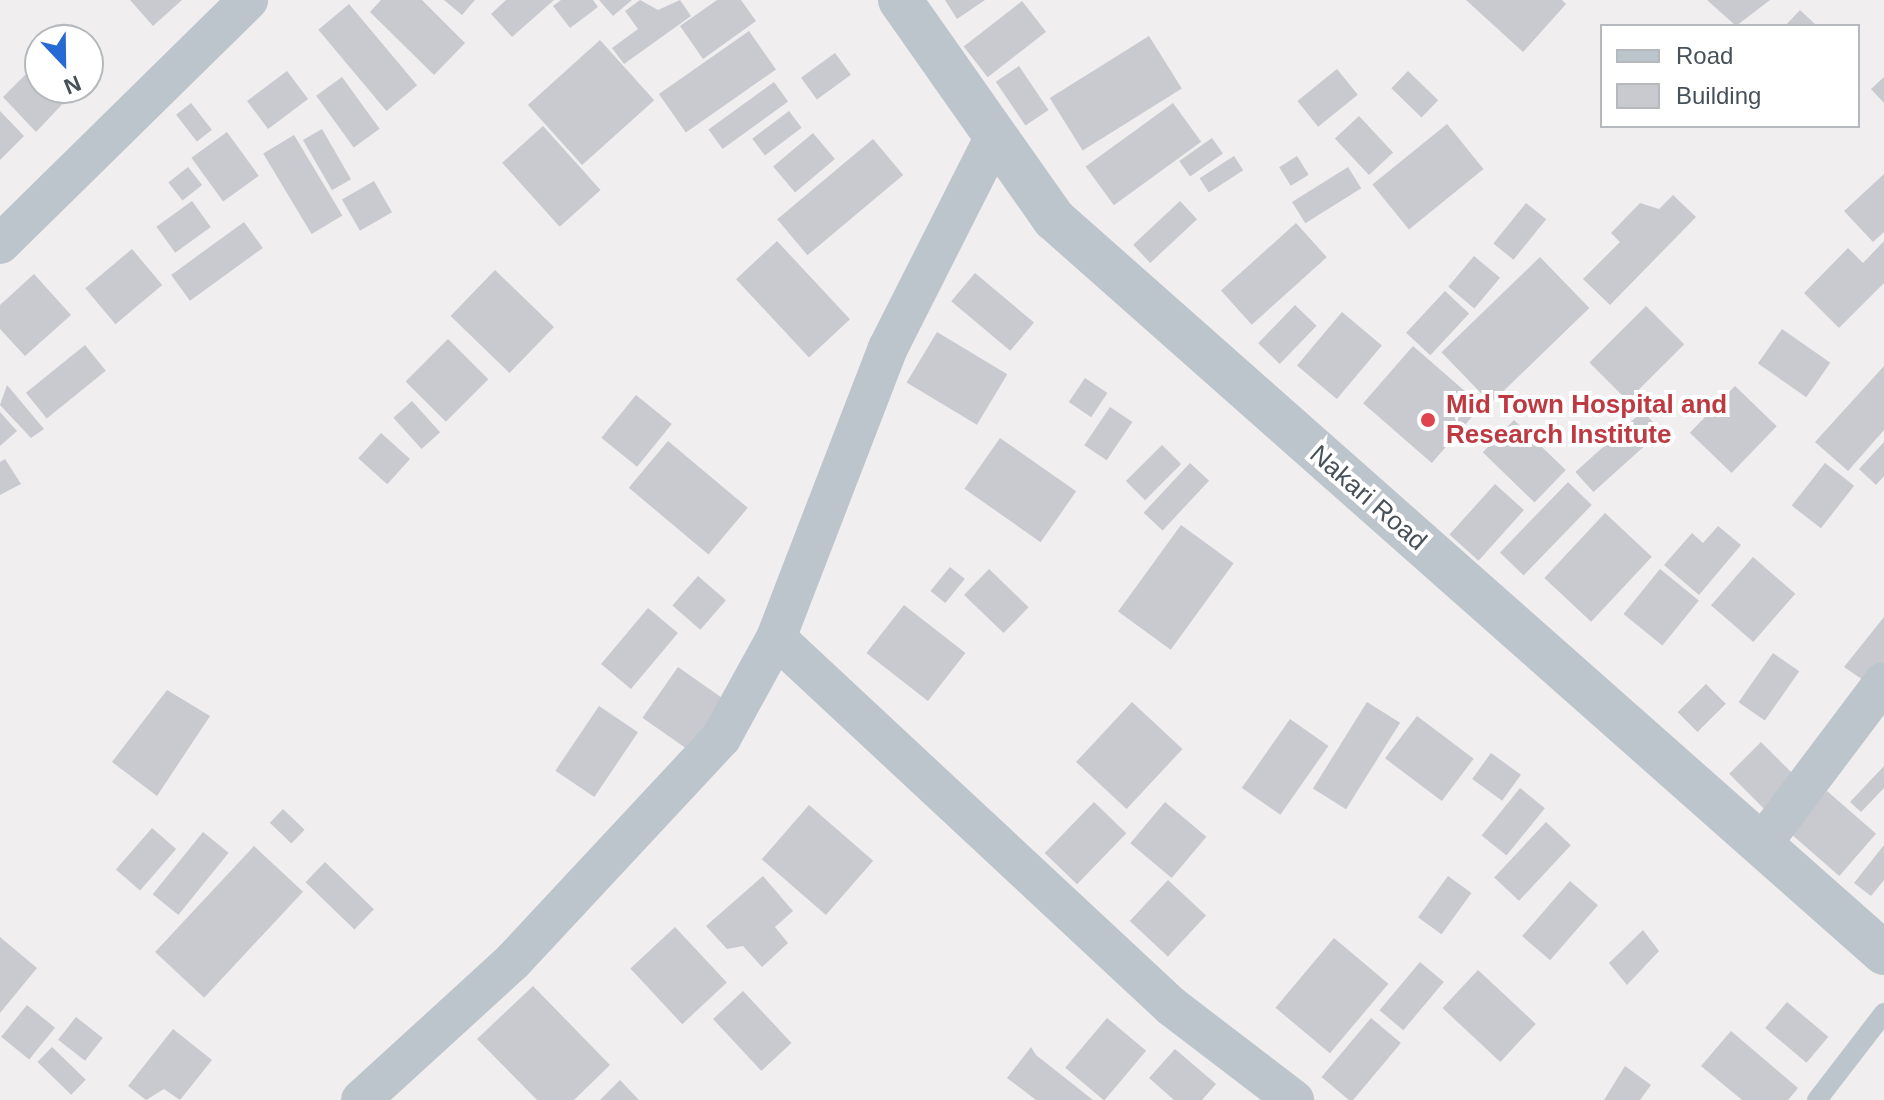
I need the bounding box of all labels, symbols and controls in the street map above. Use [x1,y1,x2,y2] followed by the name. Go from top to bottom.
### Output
[24,24,104,104] north arrow
[1600,24,1860,128] legend
[1676,42,1733,69] text: Road
[60,70,84,99] text: N
[1676,82,1761,109] text: Building
[1446,389,1727,450] place label: Mid Town Hospital and Research Institute
[1417,409,1439,431] marker: Mid Town Hospital and Research Institute
[1303,439,1433,557] street label: Nakari Road

